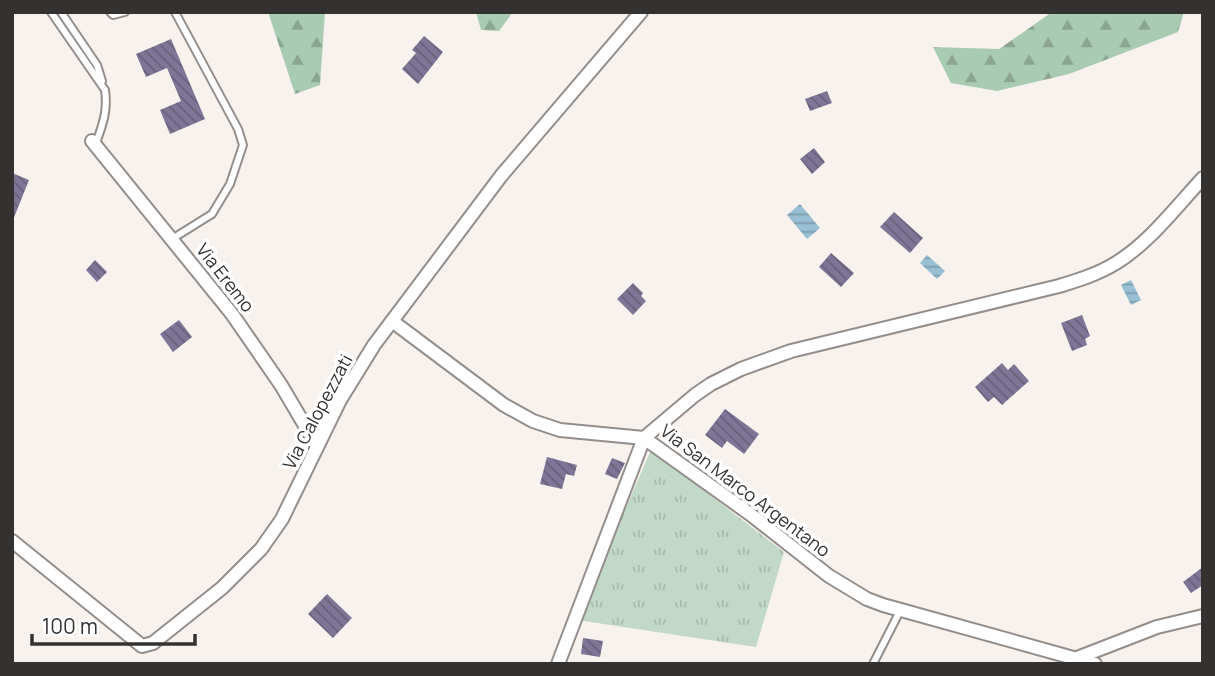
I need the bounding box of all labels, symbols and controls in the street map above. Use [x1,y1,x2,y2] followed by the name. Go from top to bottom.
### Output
[191,238,260,317] street label: Via Eremo
[277,350,358,473] street label: Via Calopezzati
[656,418,835,562] street label: Via San Marco Argentano
[32,602,194,646] scale bar
[42,612,98,640] text: 100 m

